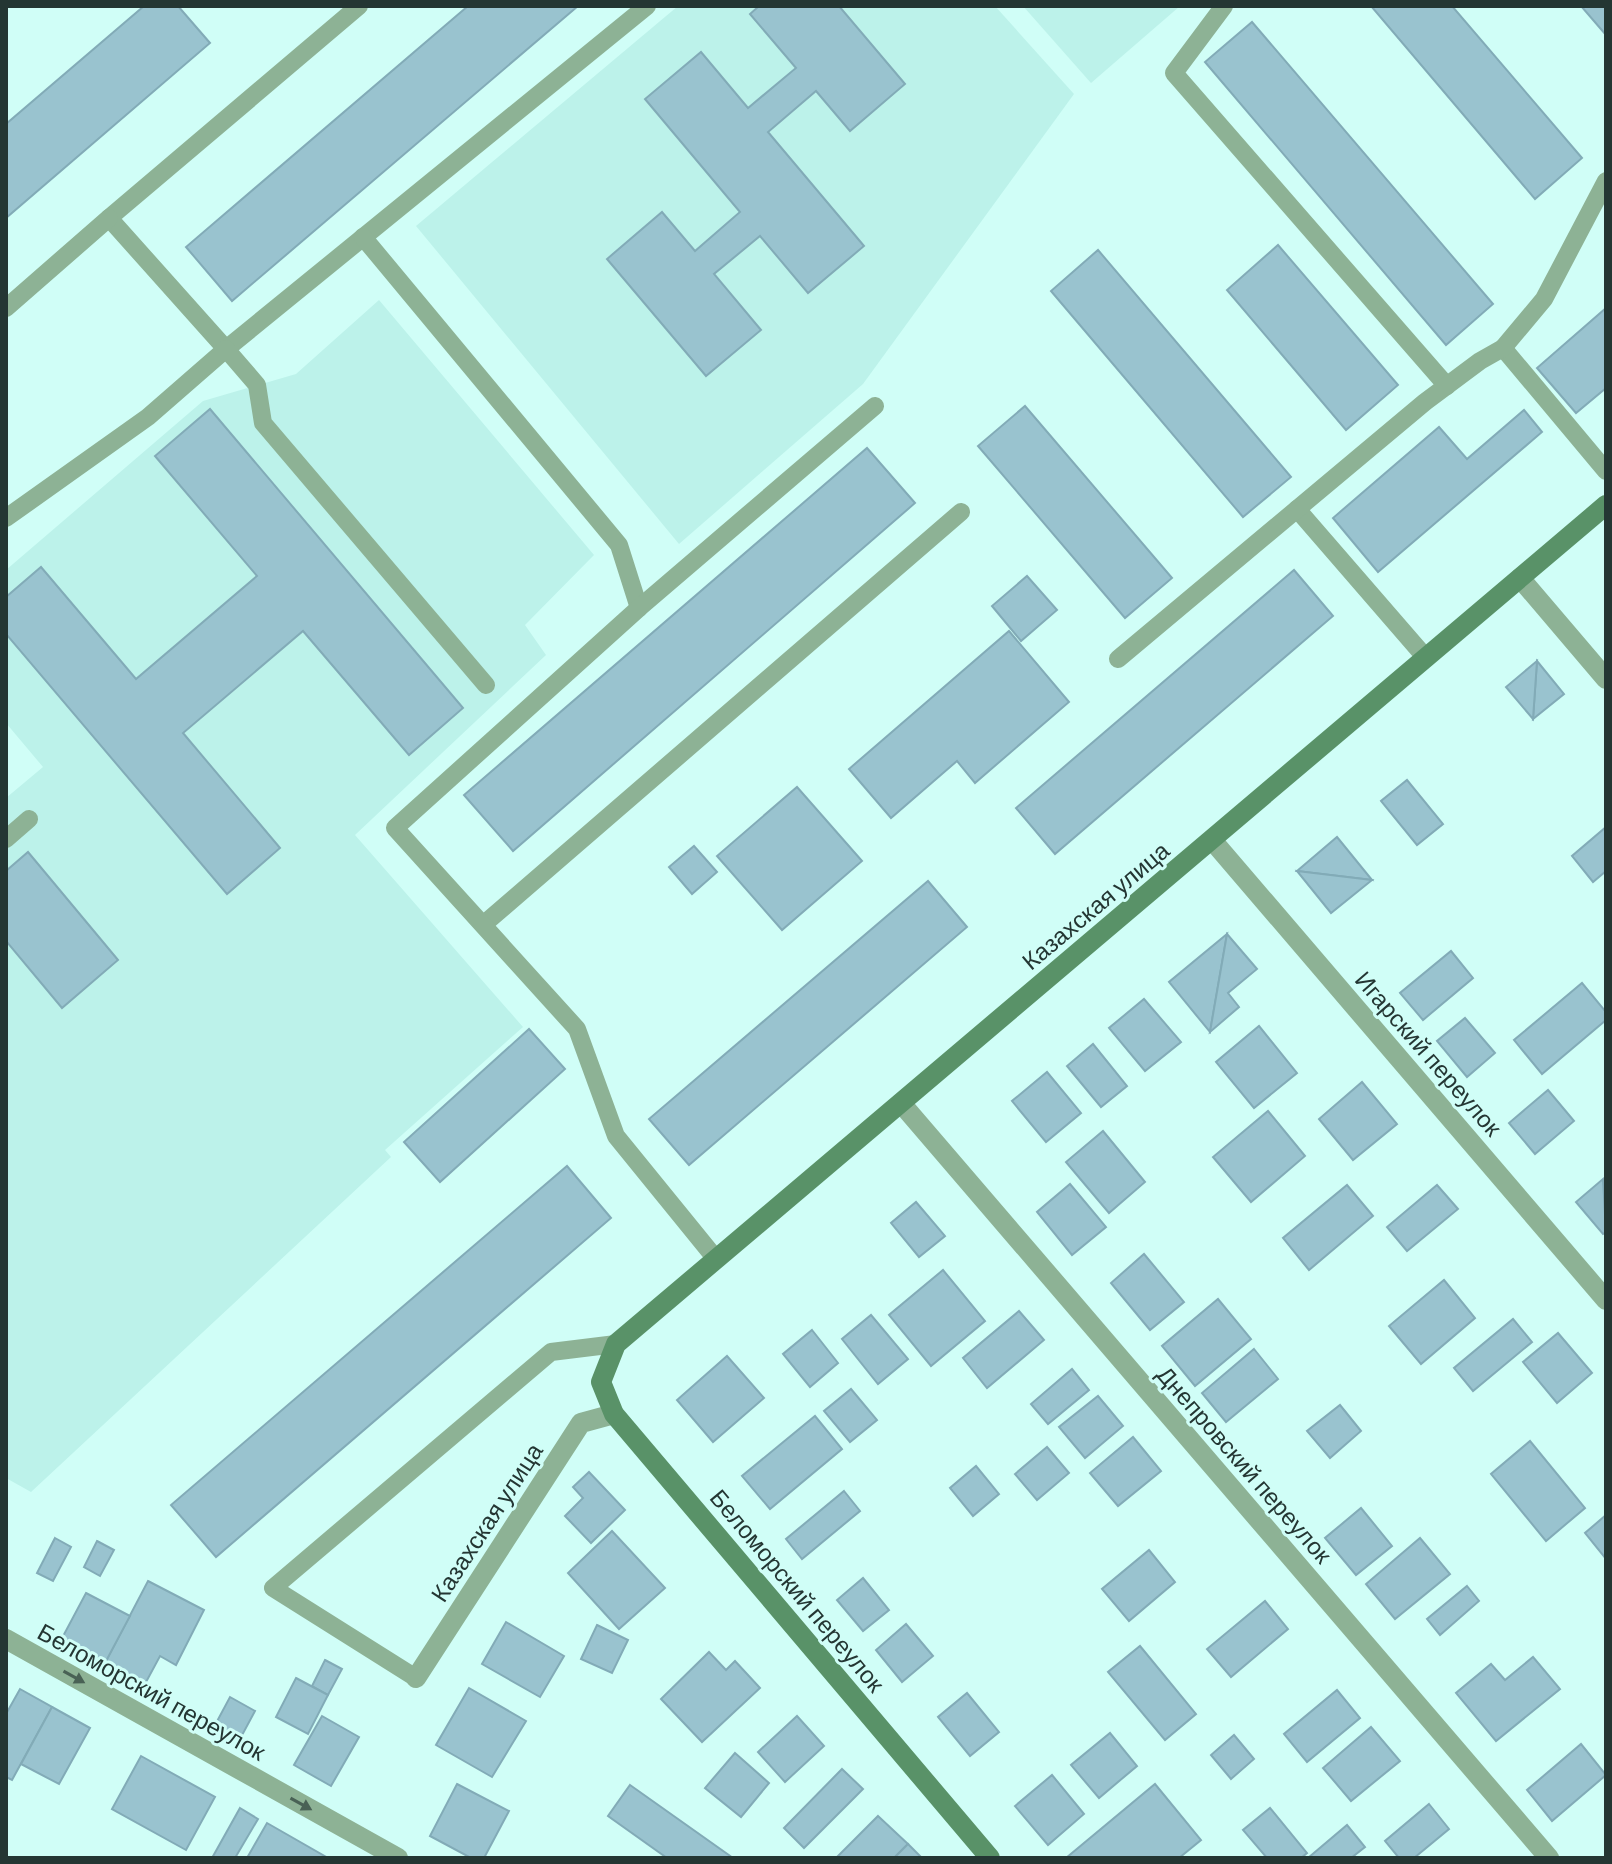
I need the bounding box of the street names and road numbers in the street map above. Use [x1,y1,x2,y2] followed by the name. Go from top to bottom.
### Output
[1015,835,1175,975] street label: Казахская улица
[1350,965,1509,1142] street label: Игарский переулок
[1152,1360,1339,1569] street label: Днепровский переулок
[424,1437,548,1607] street label: Казахская улица
[705,1483,892,1698] street label: Беломорский переулок
[33,1616,271,1766] street label: Беломорский переулок

